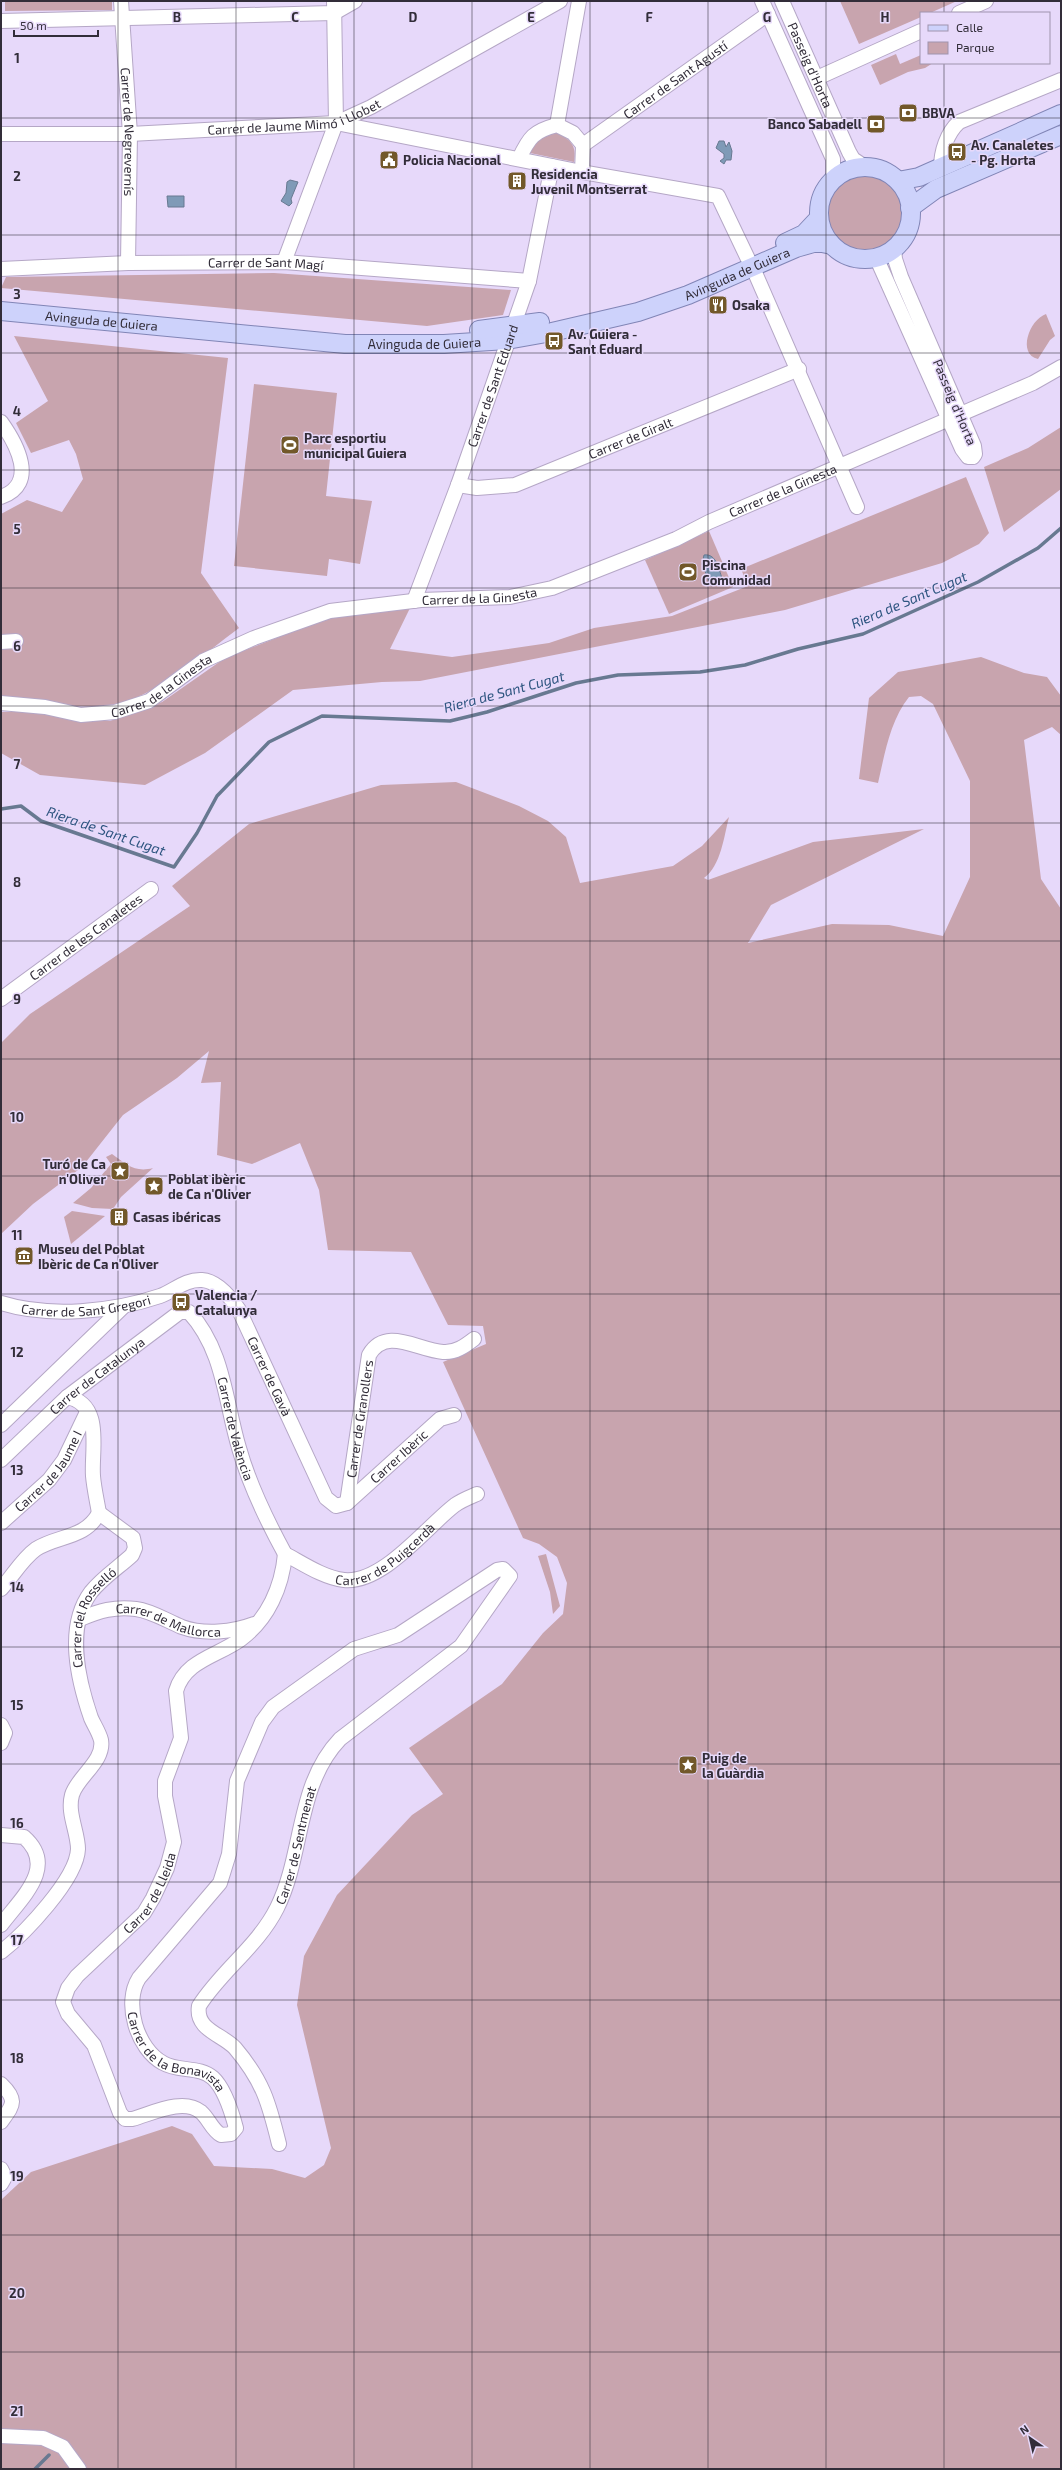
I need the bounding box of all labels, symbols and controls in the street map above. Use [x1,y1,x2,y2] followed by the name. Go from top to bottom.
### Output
[173,9,181,25] text: B
[291,9,299,25] text: C
[409,9,418,25] text: D
[527,9,535,25] text: E
[645,9,653,25] text: F
[763,9,771,25] text: G
[881,9,890,25] text: H
[14,12,98,38] scale bar
[920,12,1050,64] legend
[20,18,47,32] text: 50 m
[784,20,836,110] street label: Passeig d'Horta
[956,20,983,34] text: Calle
[620,37,731,122] street label: Carrer de Sant Agustí
[956,40,994,54] text: Parque
[14,50,20,66] text: 1
[118,67,138,196] street label: Carrer de Negrevernís
[207,95,383,138] street label: Carrer de Jaume Mimó i Llobet
[897,102,919,124] bank icon: BBVA
[922,105,955,121] place label: BBVA
[865,113,887,135] bank icon: Banco Sabadell
[768,116,863,132] place label: Banco Sabadell
[971,137,1054,168] place label: Av. Canaletes - Pg. Horta
[946,141,968,163] bus stop icon: Av. Canaletes - Pg. Horta
[378,149,400,171] public building icon: Policia Nacional
[403,152,502,168] place label: Policia Nacional
[531,166,648,197] place label: Residencia Juvenil Montserrat
[13,168,21,184] text: 2
[506,170,528,192] building icon: Residencia Juvenil Montserrat
[682,244,792,304] street label: Avinguda de Guiera
[208,254,325,273] street label: Carrer de Sant Magí
[13,286,21,302] text: 3
[707,294,729,316] restaurant icon: Osaka
[732,297,770,313] place label: Osaka
[44,307,159,334] street label: Avinguda de Guiera
[464,322,521,449] street label: Carrer de Sant Eduard
[568,326,643,357] place label: Av. Guiera - Sant Eduard
[543,330,565,352] bus stop icon: Av. Guiera - Sant Eduard
[368,334,481,352] street label: Avinguda de Guiera
[930,357,980,447] street label: Passeig d'Horta
[13,403,21,419] text: 4
[586,414,675,462] street label: Carrer de Giralt
[304,430,407,461] place label: Parc esportiu municipal Guiera
[279,434,301,456] sports icon: Parc esportiu municipal Guiera
[726,460,839,521] street label: Carrer de la Ginesta
[13,521,21,537] text: 5
[702,557,771,588] place label: Piscina Comunidad
[677,561,699,583] sports icon: Piscina Comunidad
[848,567,970,632] water label: Riera de Sant Cugat
[422,583,538,608] street label: Carrer de la Ginesta
[13,638,21,654] text: 6
[110,650,214,720] street label: Carrer de la Ginesta
[442,667,567,716] water label: Riera de Sant Cugat
[14,756,21,772] text: 7
[45,802,168,859] water label: Riera de Sant Cugat
[13,874,21,890] text: 8
[26,890,145,984] street label: Carrer de les Canaletes
[13,991,21,1007] text: 9
[10,1109,24,1125] text: 10
[43,1156,106,1187] place label: Turó de Ca n'Oliver
[109,1160,131,1182] place icon: Turó de Ca n'Oliver
[168,1171,252,1202] place label: Poblat ibèric de Ca n'Oliver
[143,1175,165,1197] place icon: Poblat ibèric de Ca n'Oliver
[108,1206,130,1228] building icon: Casas ibéricas
[133,1209,221,1225] place label: Casas ibéricas
[11,1227,23,1243] text: 11
[38,1241,159,1272] place label: Museu del Poblat Ibèric de Ca n'Oliver
[13,1245,35,1267] museum icon: Museu del Poblat Ibèric de Ca n'Oliver
[195,1287,257,1318] place label: Valencia / Catalunya
[20,1291,152,1320] street label: Carrer de Sant Gregori
[170,1291,192,1313] bus stop icon: Valencia / Catalunya
[46,1333,148,1418] street label: Carrer de Catalunya
[244,1334,295,1419] street label: Carrer de Gavà
[10,1344,24,1360] text: 12
[343,1359,376,1479] street label: Carrer de Granollers
[214,1375,257,1483] street label: Carrer de València
[366,1426,431,1487] street label: Carrer Ibèric
[11,1428,85,1515] street label: Carrer de Jaume I
[11,1462,24,1478] text: 13
[334,1519,438,1588] street label: Carrer de Puigcerdà
[68,1564,119,1669] street label: Carrer del Rosselló
[10,1579,24,1595] text: 14
[115,1600,221,1640] street label: Carrer de Mallorca
[11,1697,23,1713] text: 15
[702,1750,764,1781] place label: Puig de la Guàrdia
[677,1754,699,1776] place icon: Puig de la Guàrdia
[272,1784,319,1907] street label: Carrer de Sentmenat
[10,1815,24,1831] text: 16
[120,1851,179,1937] street label: Carrer de Lleida
[11,1932,23,1948] text: 17
[125,2010,229,2094] street label: Carrer de la Bonavista
[10,2050,24,2066] text: 18
[10,2168,24,2184] text: 19
[9,2285,25,2301] text: 20
[10,2403,24,2419] text: 21
[1010,2418,1050,2458] north arrow
[1017,2422,1031,2437] text: N

